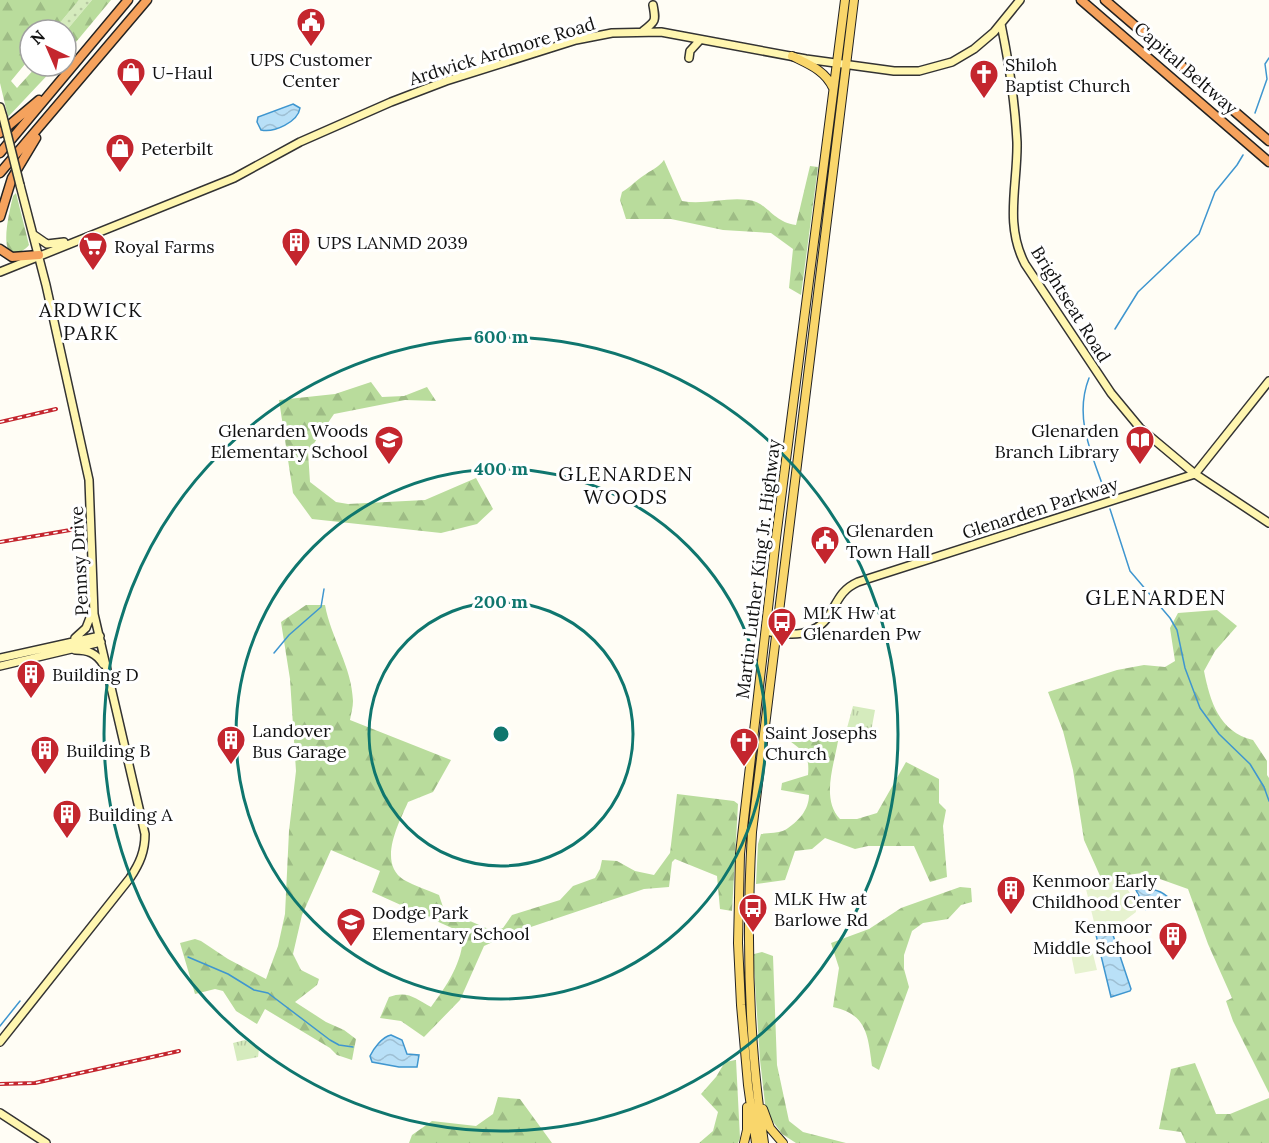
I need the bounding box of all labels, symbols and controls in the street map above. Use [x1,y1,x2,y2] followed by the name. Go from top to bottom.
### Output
[295,6,327,48] public building icon: UPS Customer Center
[405,12,598,91] street label: Ardwick Ardmore Road
[1129,17,1243,120] street label: Capital Beltway
[18,18,78,78] north arrow
[26,26,49,49] text: N
[250,48,372,92] place label: UPS Customer Center
[1005,53,1131,97] place label: Shiloh Baptist Church
[115,56,147,98] shop icon: U-Haul
[968,58,1000,100] church icon: Shiloh Baptist Church
[152,61,213,84] place label: U-Haul
[104,132,136,174] shop icon: Peterbilt
[141,137,213,160] place label: Peterbilt
[280,226,312,268] building icon: UPS LANMD 2039
[77,230,109,272] supermarket icon: Royal Farms
[317,231,468,254] place label: UPS LANMD 2039
[114,235,215,258] place label: Royal Farms
[1026,242,1116,366] street label: Brightseat Road
[38,297,143,345] district label: ARDWICK PARK
[474,325,529,348] text: 600 m
[210,419,368,463] place label: Glenarden Woods Elementary School
[994,419,1119,463] place label: Glenarden Branch Library
[373,424,405,466] school or university icon: Glenarden Woods Elementary School
[1124,424,1156,466] library icon: Glenarden Branch Library
[731,437,785,700] street label: Martin Luther King Jr. Highway
[474,457,528,480] text: 400 m
[558,461,694,509] district label: GLENARDEN WOODS
[959,472,1121,544] street label: Glenarden Parkway
[65,505,93,616] street label: Pennsy Drive
[846,519,934,563] place label: Glenarden Town Hall
[809,524,841,566] public building icon: Glenarden Town Hall
[1085,584,1227,611] district label: GLENARDEN
[474,590,528,613] text: 200 m
[803,601,922,645] place label: MLK Hw at Glenarden Pw
[766,606,798,648] bus stop icon: MLK Hw at Glenarden Pw
[15,658,47,700] building icon: Building D
[52,663,139,686] place label: Building D
[252,719,347,763] place label: Landover Bus Garage
[765,721,877,765] place label: Saint Josephs Church
[215,724,247,766] building icon: Landover Bus Garage
[491,724,511,744] centre of rings
[728,726,760,768] church icon: Saint Josephs Church
[29,734,61,776] building icon: Building B
[66,739,150,762] place label: Building B
[51,798,83,840] building icon: Building A
[88,803,173,826] place label: Building A
[1032,869,1181,913] place label: Kenmoor Early Childhood Center
[995,874,1027,916] building icon: Kenmoor Early Childhood Center
[774,887,868,931] place label: MLK Hw at Barlowe Rd
[737,892,769,934] bus stop icon: MLK Hw at Barlowe Rd
[372,901,530,945] place label: Dodge Park Elementary School
[335,906,367,948] school or university icon: Dodge Park Elementary School
[1033,915,1152,959] place label: Kenmoor Middle School
[1157,920,1189,962] building icon: Kenmoor Middle School

